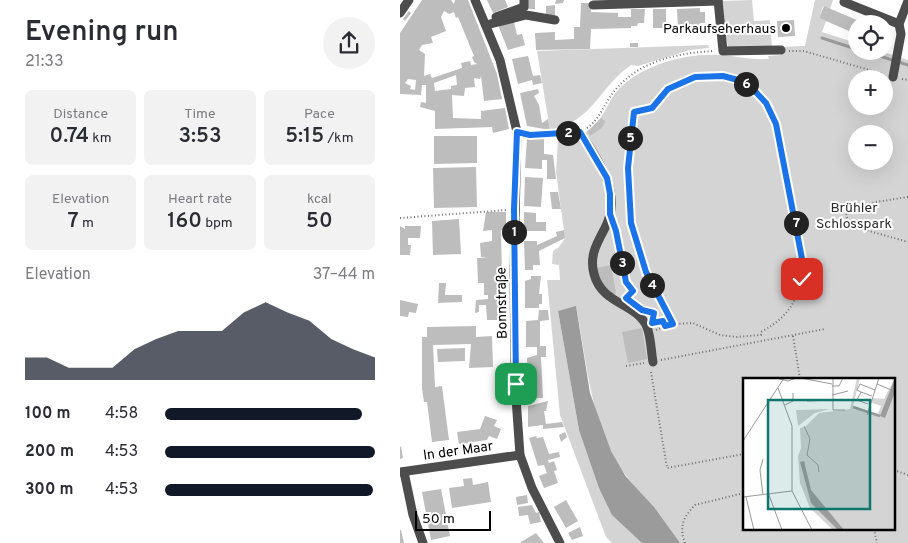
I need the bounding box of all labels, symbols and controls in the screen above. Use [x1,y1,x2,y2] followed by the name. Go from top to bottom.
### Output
[25,15,179,51] text: Evening run
[848,15,893,170] map controls
[848,15,893,60] button: locate
[323,17,375,69] button: share
[663,21,776,38] place label: Parkaufseherhaus
[780,22,792,34] marker: Parkaufseherhaus
[25,52,64,72] text: 21:33
[848,70,893,115] button: +
[734,72,758,96] pin: 6
[742,76,751,93] text: 6
[53,106,108,123] text: Distance
[184,106,216,123] text: Time
[304,106,335,123] text: Pace
[556,120,580,146] pin: 2
[50,123,89,150] text: 0.74
[178,123,222,150] text: 3:53
[285,123,324,150] text: 5:15
[564,125,573,142] text: 2
[848,125,893,170] button: −
[618,126,642,150] pin: 5
[89,130,112,147] text: km
[324,130,354,147] text: /km
[626,130,635,147] text: 5
[52,191,109,208] text: Elevation
[168,191,232,208] text: Heart rate
[307,191,332,208] text: kcal
[816,200,892,233] park label: Brühler Schlosspark
[68,208,79,235] text: 7
[167,208,202,235] text: 160
[306,208,333,235] text: 50
[784,210,808,236] pin: 7
[79,215,94,232] text: m
[202,215,233,232] text: bpm
[793,215,800,232] text: 7
[502,220,526,244] pin: 1
[512,224,517,241] text: 1
[610,250,634,276] pin: 3
[618,255,627,272] text: 3
[781,258,823,300] pin
[25,265,91,285] text: Elevation
[313,265,375,285] text: 37–44 m
[788,265,816,293] icon: check
[493,267,512,339] street label: Bonnstraße
[640,272,664,298] pin: 4
[648,277,657,294] text: 4
[495,363,537,405] pin
[502,370,530,398] icon: arrive
[743,378,896,530] inset map
[25,404,71,424] text: 100 m
[105,404,138,424] text: 4:58
[422,438,495,465] street label: In der Maar
[25,442,74,462] text: 200 m
[105,442,138,462] text: 4:53
[25,480,73,500] text: 300 m
[105,480,138,500] text: 4:53
[415,508,491,531] scale bar
[422,511,455,528] text: 50 m

